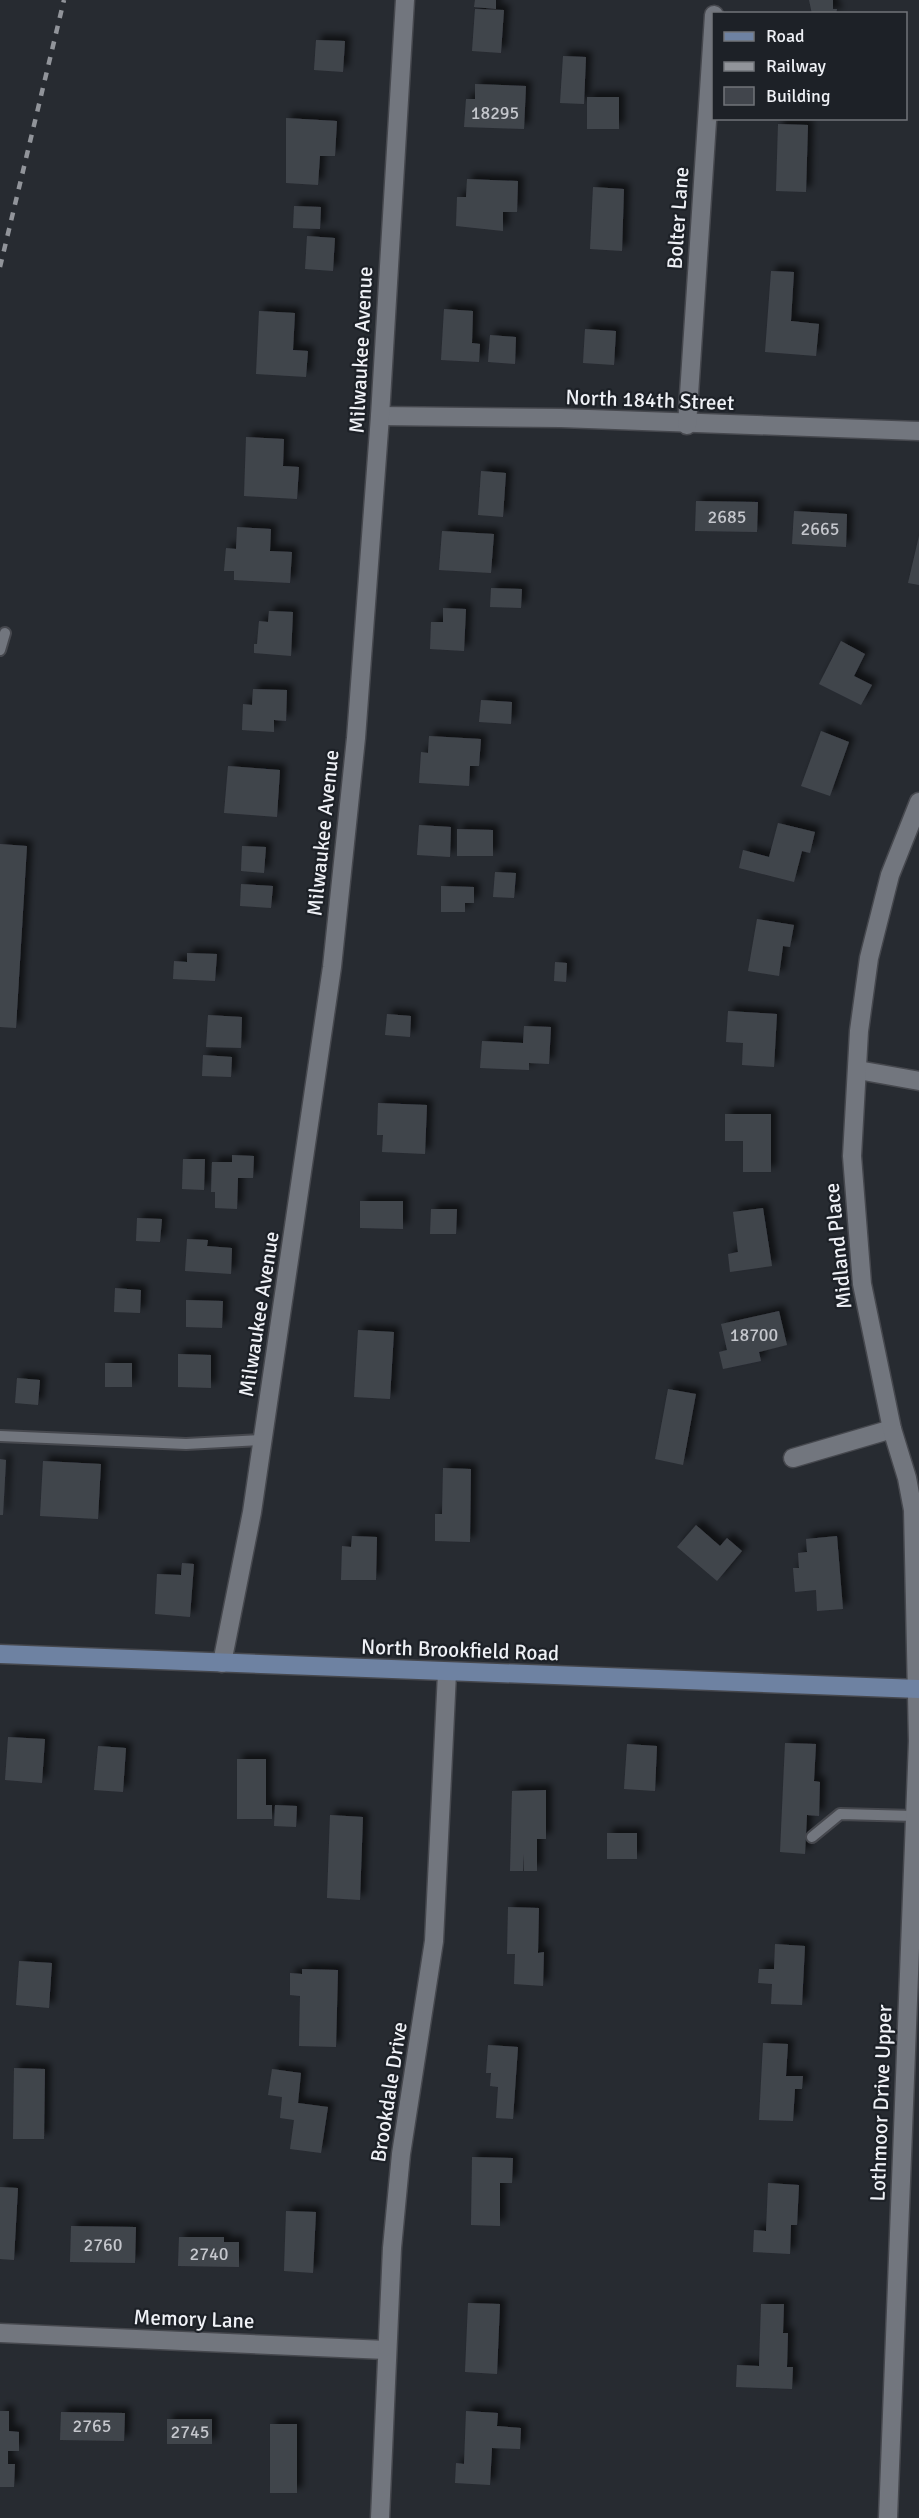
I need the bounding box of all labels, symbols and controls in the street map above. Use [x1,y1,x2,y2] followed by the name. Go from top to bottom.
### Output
[712,12,907,120] legend
[766,25,805,47] text: Road
[766,55,827,77] text: Railway
[766,85,830,107] text: Building
[471,102,519,124] house number: 18295
[661,166,695,270] street label: Bolter Lane
[344,266,378,434] street label: Milwaukee Avenue
[565,384,735,416] street label: North 184th Street
[708,506,746,528] house number: 2685
[801,518,839,540] house number: 2665
[301,748,345,918] street label: Milwaukee Avenue
[818,1182,858,1310] street label: Midland Place
[233,1229,285,1399] street label: Milwaukee Avenue
[730,1324,778,1346] house number: 18700
[360,1634,560,1666] street label: North Brookfield Road
[865,2004,897,2202] street label: Lothmoor Drive Upper
[365,2020,413,2164] street label: Brookdale Drive
[84,2234,122,2256] house number: 2760
[190,2243,228,2265] house number: 2740
[133,2304,255,2334] street label: Memory Lane
[73,2415,111,2437] house number: 2765
[171,2421,209,2443] house number: 2745

